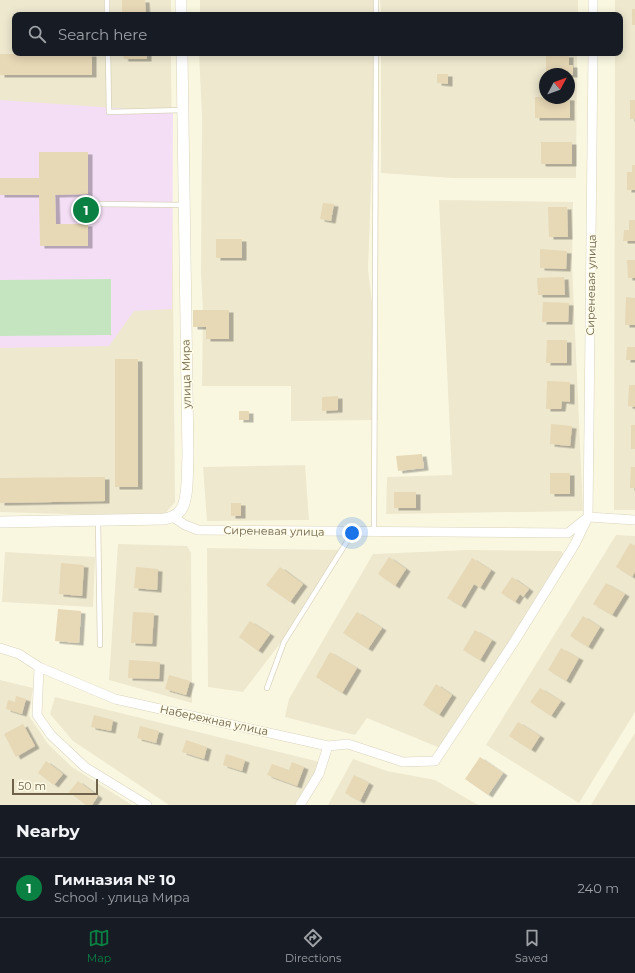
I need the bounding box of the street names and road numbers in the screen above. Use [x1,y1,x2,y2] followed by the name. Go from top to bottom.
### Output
[583,234,599,336] street label: Сиреневая улица
[178,339,194,410] street label: улица Мира
[223,523,325,539] street label: Сиреневая улица
[159,702,269,738] street label: Набережная улица

